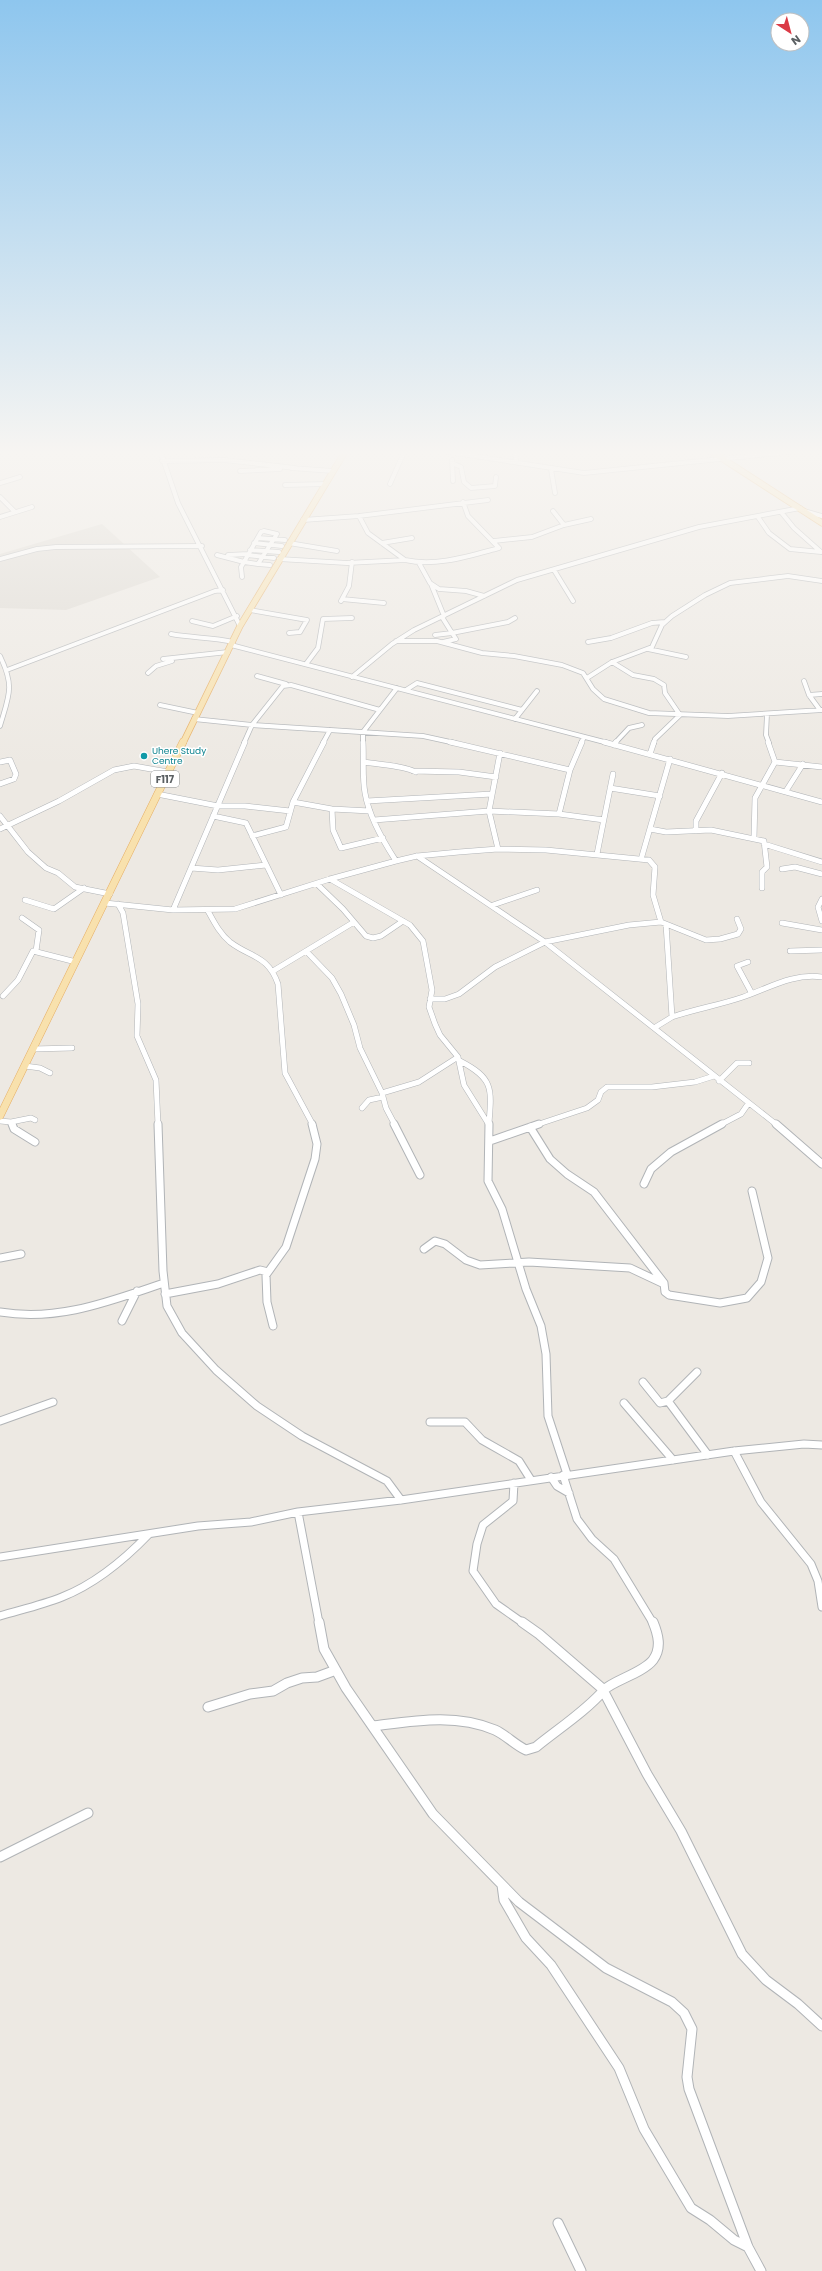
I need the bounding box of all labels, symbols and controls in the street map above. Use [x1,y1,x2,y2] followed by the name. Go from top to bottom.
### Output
[770,12,810,52] north arrow
[788,31,804,49] text: N
[152,745,206,767] place label: Uhere Study Centre
[139,751,149,761] marker: Uhere Study Centre
[151,771,179,787] road number: F117

